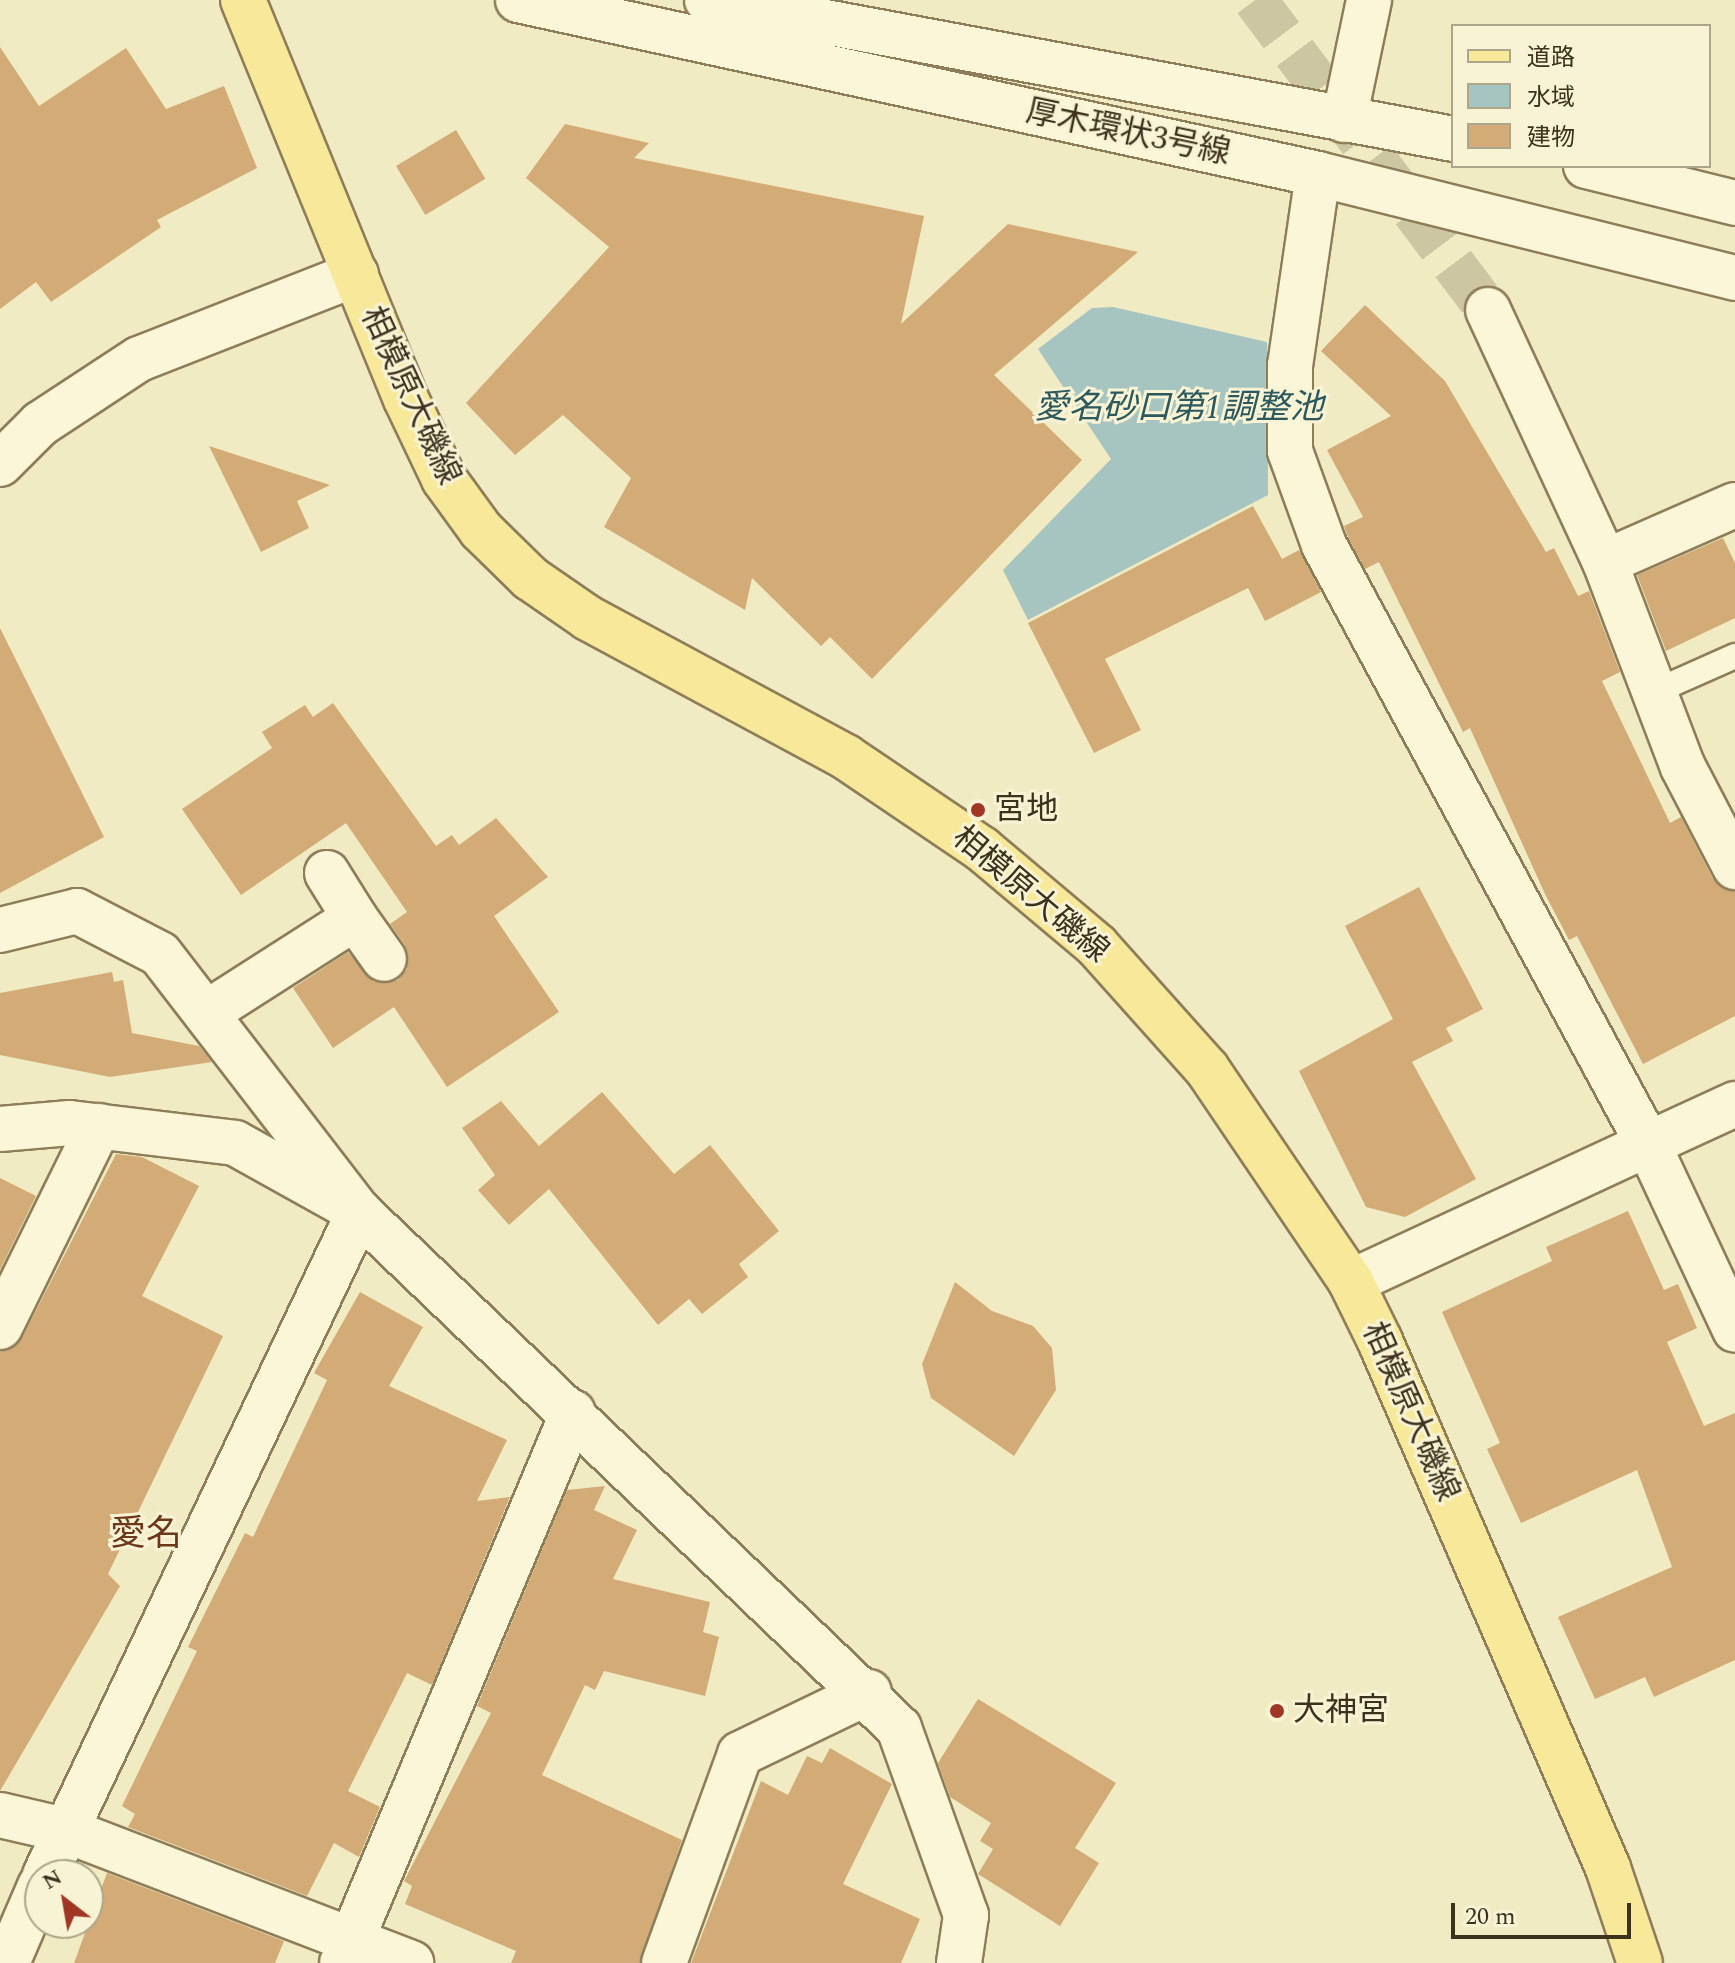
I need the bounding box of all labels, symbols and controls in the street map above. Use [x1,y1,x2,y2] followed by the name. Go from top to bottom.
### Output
[1451,24,1711,168] legend
[1527,40,1575,76] text: 道路
[1527,80,1575,116] text: 水域
[1022,93,1234,173] street label: 厚木環状3号線
[1527,120,1575,156] text: 建物
[352,301,468,491] street label: 相模原大磯線
[1035,389,1323,429] water label: 愛名砂口第1調整池
[994,791,1058,829] place label: 宮地
[969,801,987,819] marker: 宮地
[944,819,1116,971] street label: 相模原大磯線
[1353,1316,1467,1508] street label: 相模原大磯線
[110,1513,182,1557] district label: 愛名
[1293,1692,1389,1730] place label: 大神宮
[1268,1702,1286,1720] marker: 大神宮
[24,1859,104,1939] north arrow
[36,1861,69,1898] text: N
[1455,1887,1635,1937] scale bar
[1465,1899,1516,1935] text: 20 m

